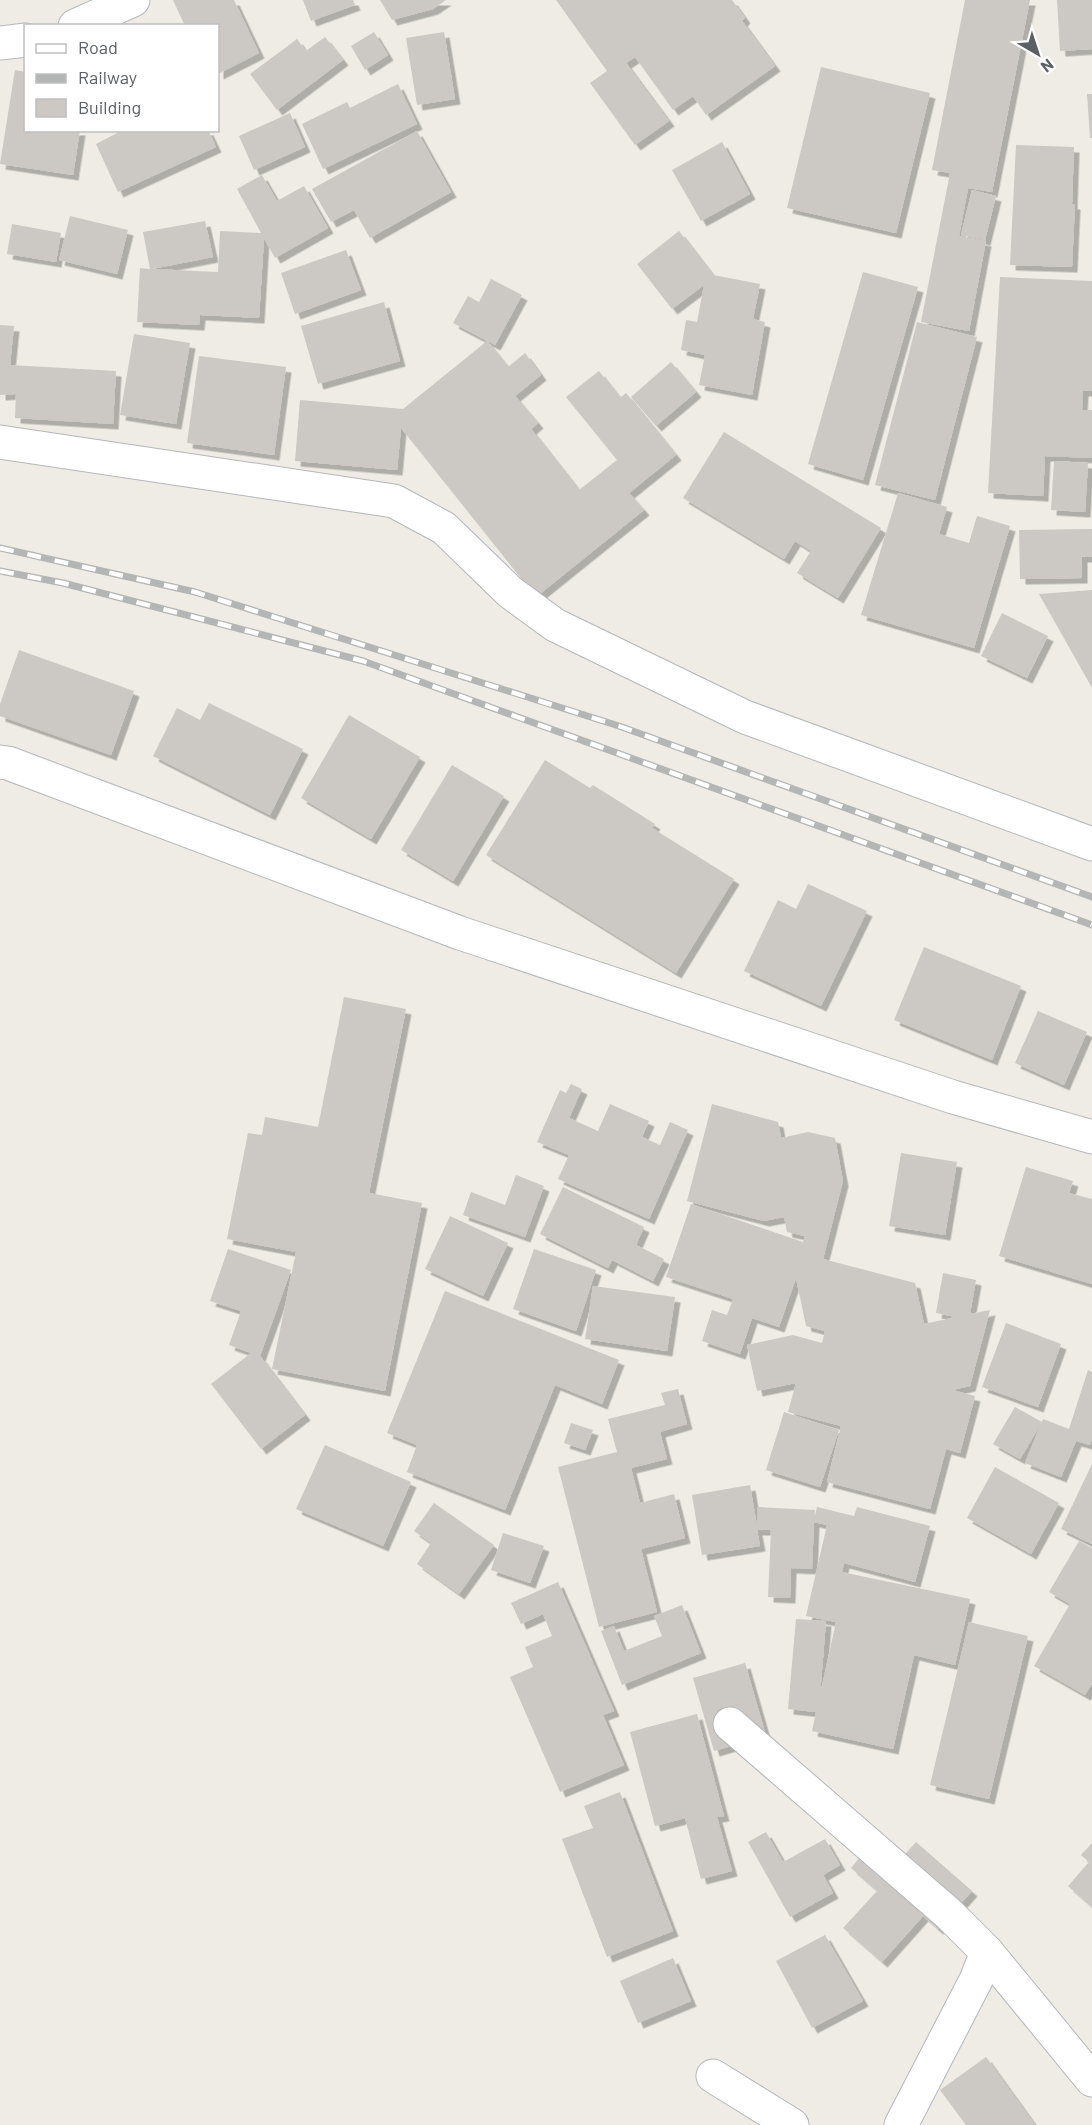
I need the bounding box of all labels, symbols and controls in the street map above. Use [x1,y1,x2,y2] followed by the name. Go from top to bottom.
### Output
[24,24,219,132] legend
[1008,24,1068,84] north arrow
[78,36,118,58] text: Road
[1038,55,1058,77] text: N
[78,66,137,88] text: Railway
[78,96,141,118] text: Building

